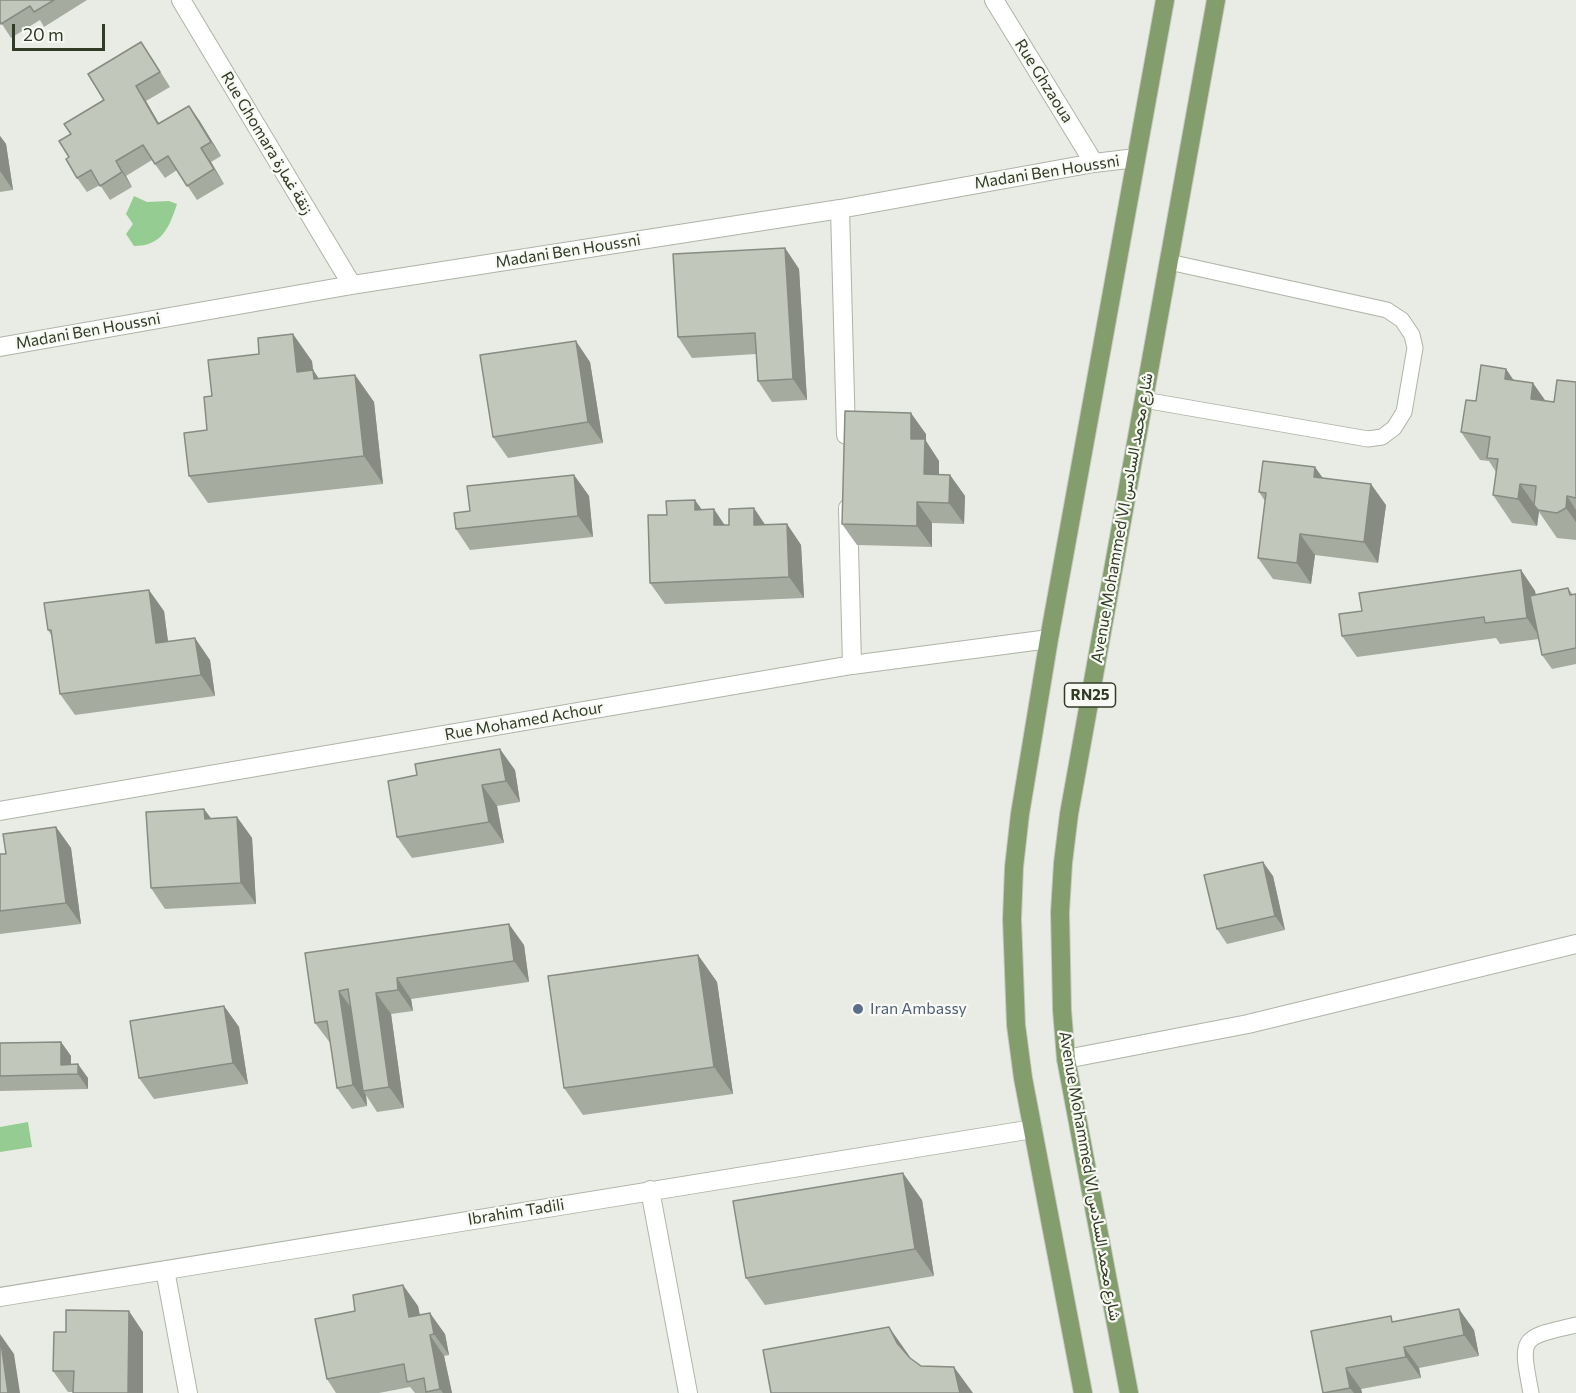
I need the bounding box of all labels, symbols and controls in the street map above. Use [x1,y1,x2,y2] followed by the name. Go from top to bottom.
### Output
[15,12,108,50] scale bar
[23,23,64,45] text: 20 m
[1011,36,1077,126] street label: Rue Ghzaoua
[217,68,317,218] street label: Rue Ghomara زنقة غمارة
[973,151,1121,193] street label: Madani Ben Houssni
[494,230,642,272] street label: Madani Ben Houssni
[14,309,162,353] street label: Madani Ben Houssni
[1087,372,1157,664] street label: Avenue Mohammed VI شارع محمد السادس
[1064,683,1116,707] road number: RN25
[443,698,605,744] street label: Rue Mohamed Achour
[870,999,967,1019] place label: Iran Ambassy
[851,1002,865,1016] marker: Iran Ambassy
[1055,1030,1125,1322] street label: Avenue Mohammed VI شارع محمد السادس
[466,1195,566,1229] street label: Ibrahim Tadili

